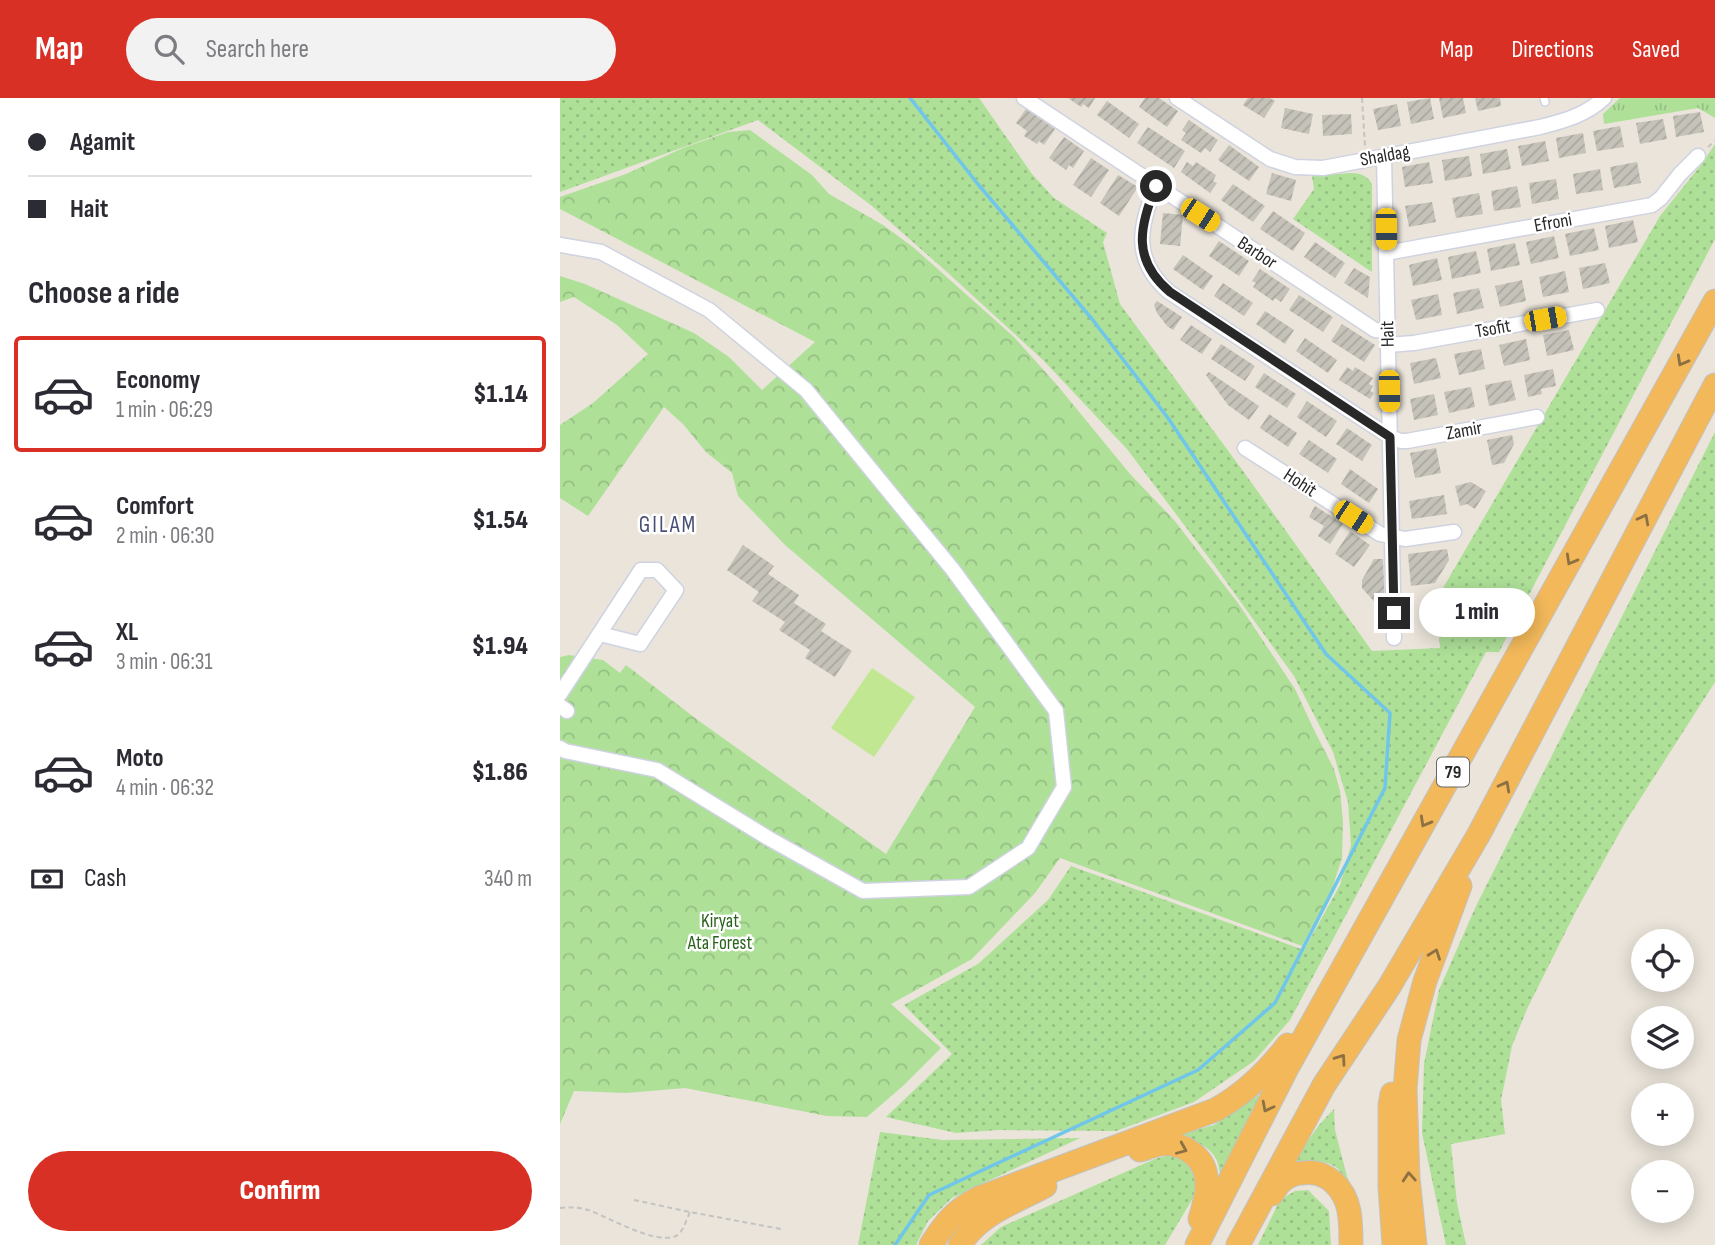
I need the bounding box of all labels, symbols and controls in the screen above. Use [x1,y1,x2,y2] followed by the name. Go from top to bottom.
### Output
[126,18,616,81] search box
[35,29,84,69] text: Map
[150,30,188,68] icon: search
[206,34,309,65] text: Search here
[1440,35,1473,64] text: Map
[1511,35,1594,64] text: Directions
[1632,35,1680,64] text: Saved
[70,127,135,158] text: Agamit
[1358,140,1412,172] street label: Shaldag
[1140,170,1172,202] route start
[70,194,108,225] text: Hait
[1177,195,1224,235] car
[1376,208,1397,250] car
[1532,208,1574,238] street label: Efroni
[1233,232,1282,275] street label: Barbor
[28,274,180,313] text: Choose a ride
[1523,305,1568,333] car
[1474,315,1513,343] street label: Tsofit
[1376,320,1400,347] street label: Hait
[1677,354,1690,366] one-way arrow
[32,363,95,426] icon: car
[116,365,200,396] text: Economy
[1379,370,1400,412] car
[473,379,528,410] text: $1.14
[116,396,213,424] text: 1 min · 06:29
[1444,416,1484,445] street label: Zamir
[1279,464,1321,502] street label: Hohit
[32,489,95,552] icon: car
[116,491,194,522] text: Comfort
[1330,497,1377,537] car
[472,505,528,536] text: $1.54
[639,511,697,539] district label: GILAM
[1636,514,1650,526] one-way arrow
[116,522,215,550] text: 2 min · 06:30
[1566,552,1579,565] one-way arrow
[1418,588,1534,638] callout: 1 min
[1378,597,1410,629] route end
[1455,598,1499,626] text: 1 min
[32,615,95,678] icon: car
[116,617,138,648] text: XL
[472,631,528,662] text: $1.94
[116,648,212,676] text: 3 min · 06:31
[32,741,95,804] icon: car
[116,743,164,774] text: Moto
[472,757,528,788] text: $1.86
[1437,758,1469,786] road number: 79
[116,774,214,802] text: 4 min · 06:32
[1496,781,1510,793] one-way arrow
[1420,815,1433,828] one-way arrow
[28,860,66,898] icon: cash
[84,863,127,894] text: Cash
[484,865,532,893] text: 340 m
[687,910,752,955] park label: Kiryat Ata Forest
[1631,929,1694,1223] map controls
[1631,929,1694,992] button: locate
[1427,948,1441,960] one-way arrow
[1631,1006,1694,1069] button: layers
[1333,1054,1345,1067] one-way arrow
[1631,1083,1694,1146] button: +
[1262,1100,1276,1112] one-way arrow
[1175,1141,1187,1155] one-way arrow
[28,1151,532,1231] button: Confirm
[1631,1160,1694,1223] button: −
[1401,1171,1416,1182] one-way arrow

